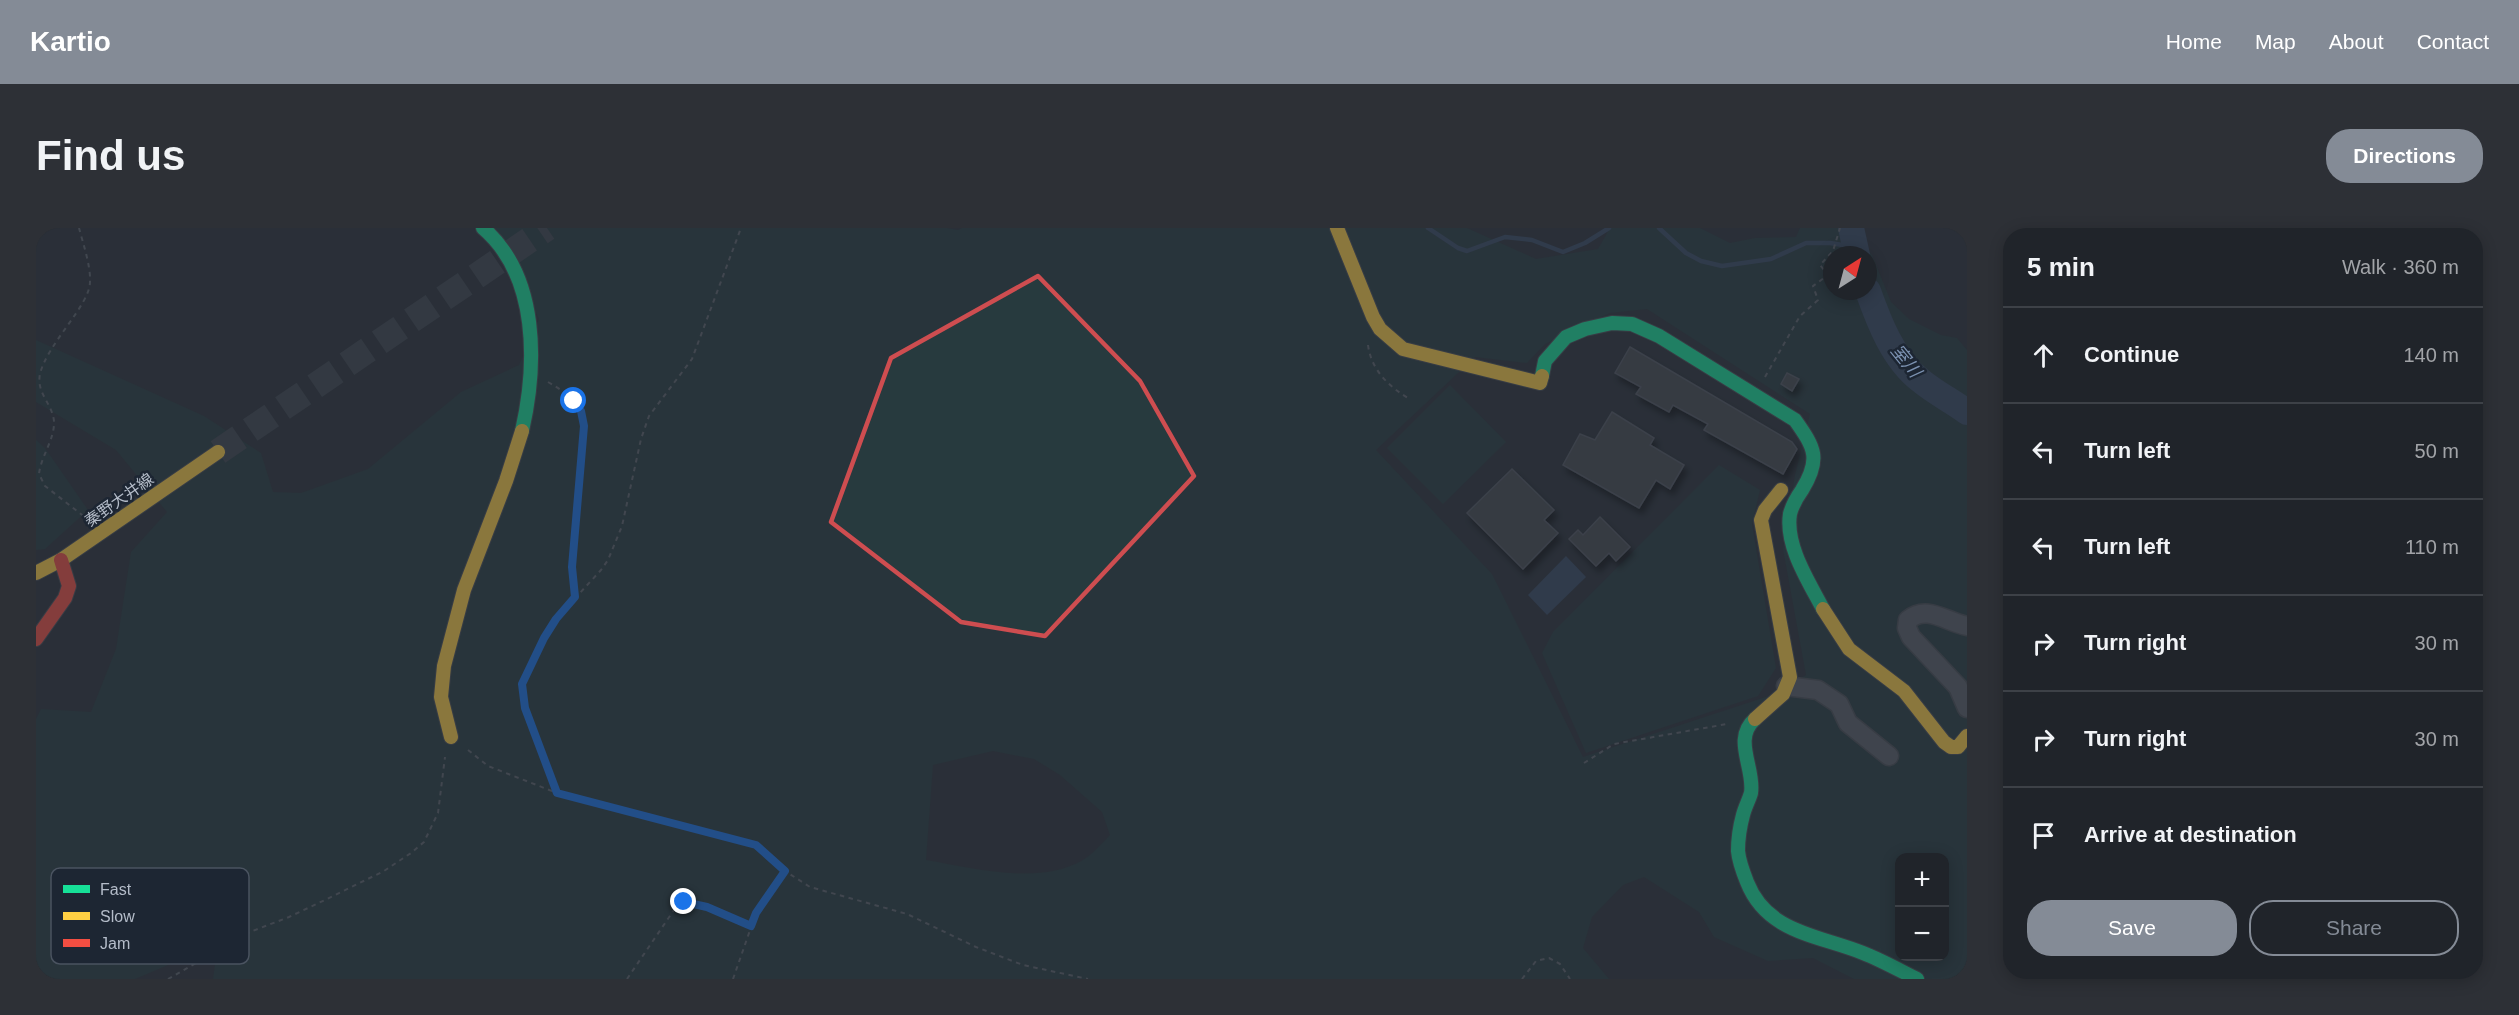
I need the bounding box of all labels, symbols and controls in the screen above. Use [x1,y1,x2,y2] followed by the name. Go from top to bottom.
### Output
[30,26,111,57] text: Kartio
[2166,30,2222,53] text: Home
[2255,30,2296,53] text: Map
[2329,30,2384,53] text: About
[2417,30,2489,53] text: Contact
[2326,129,2483,183] button: Directions
[36,132,185,179] text: Find us
[1823,246,1877,300] north arrow
[2027,252,2095,282] text: 5 min
[2342,256,2459,278] text: Walk · 360 m
[2027,339,2060,372] icon: ahead
[1887,341,1926,383] water label: 室川
[2084,342,2179,367] text: Continue
[2403,344,2459,366] text: 140 m
[560,387,586,413] route start
[2027,435,2060,468] icon: left
[2084,438,2170,463] text: Turn left
[2415,440,2459,462] text: 50 m
[81,470,157,530] street label: 秦野大井線
[2027,531,2060,564] icon: left
[2084,534,2170,559] text: Turn left
[2405,536,2459,558] text: 110 m
[2027,627,2060,660] icon: right
[2084,630,2186,655] text: Turn right
[2415,632,2459,654] text: 30 m
[2027,723,2060,756] icon: right
[2084,726,2186,751] text: Turn right
[2415,728,2459,750] text: 30 m
[2027,819,2060,852] icon: arrive
[2084,822,2297,847] text: Arrive at destination
[1895,853,1949,961] map controls
[1895,853,1949,907] button: +
[51,868,249,964] legend
[100,881,132,898] text: Fast
[670,888,696,914] route end
[2027,900,2237,956] button: Save
[2249,900,2459,956] button: Share
[1895,907,1949,961] button: −
[100,908,135,925] text: Slow
[100,935,130,952] text: Jam

